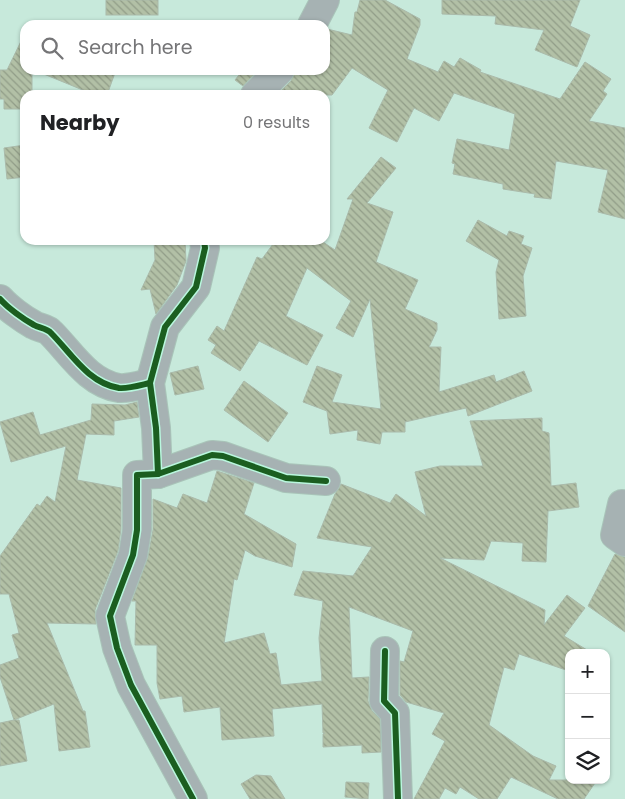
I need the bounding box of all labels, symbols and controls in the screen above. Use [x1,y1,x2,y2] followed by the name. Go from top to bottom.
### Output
[20,20,330,75] search box
[38,34,66,62] icon: search
[78,34,192,61] text: Search here
[40,108,120,137] text: Nearby
[243,111,310,134] text: 0 results
[565,649,610,784] map controls
[565,649,610,694] button: +
[565,694,610,739] button: −
[565,739,610,784] button: layers

